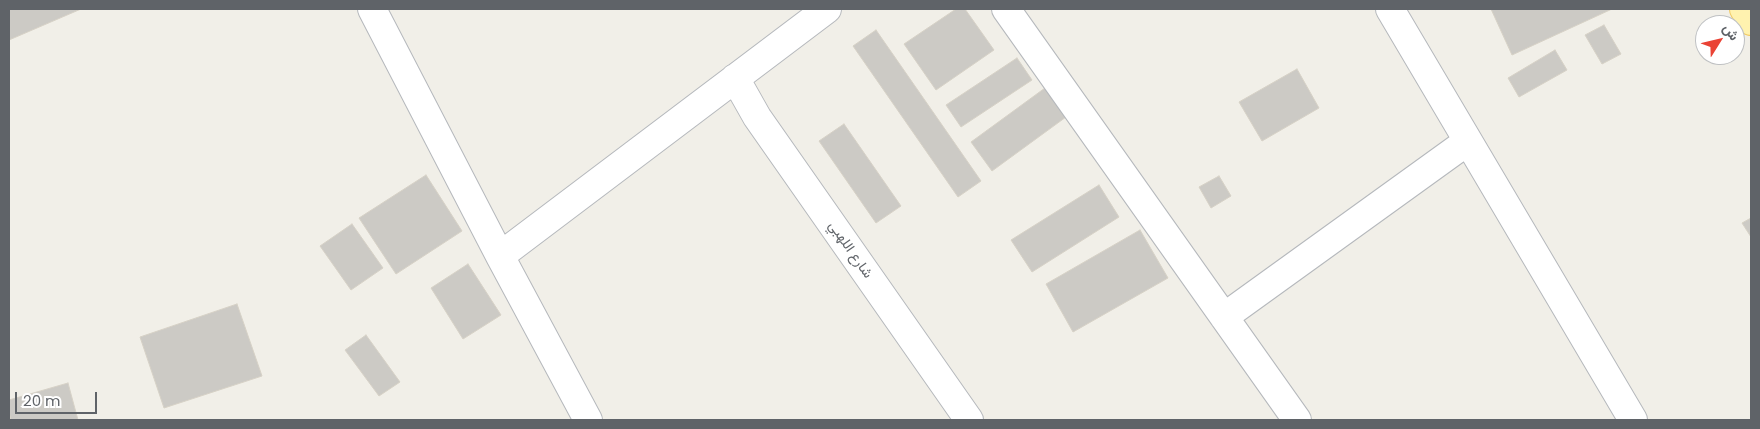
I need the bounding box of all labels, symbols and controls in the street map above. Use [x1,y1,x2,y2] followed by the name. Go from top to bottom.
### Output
[1695,15,1745,65] north arrow
[1718,19,1744,44] text: ش
[824,218,876,282] street label: شارع اللهبي
[18,382,100,414] scale bar
[23,390,61,411] text: 20 m

